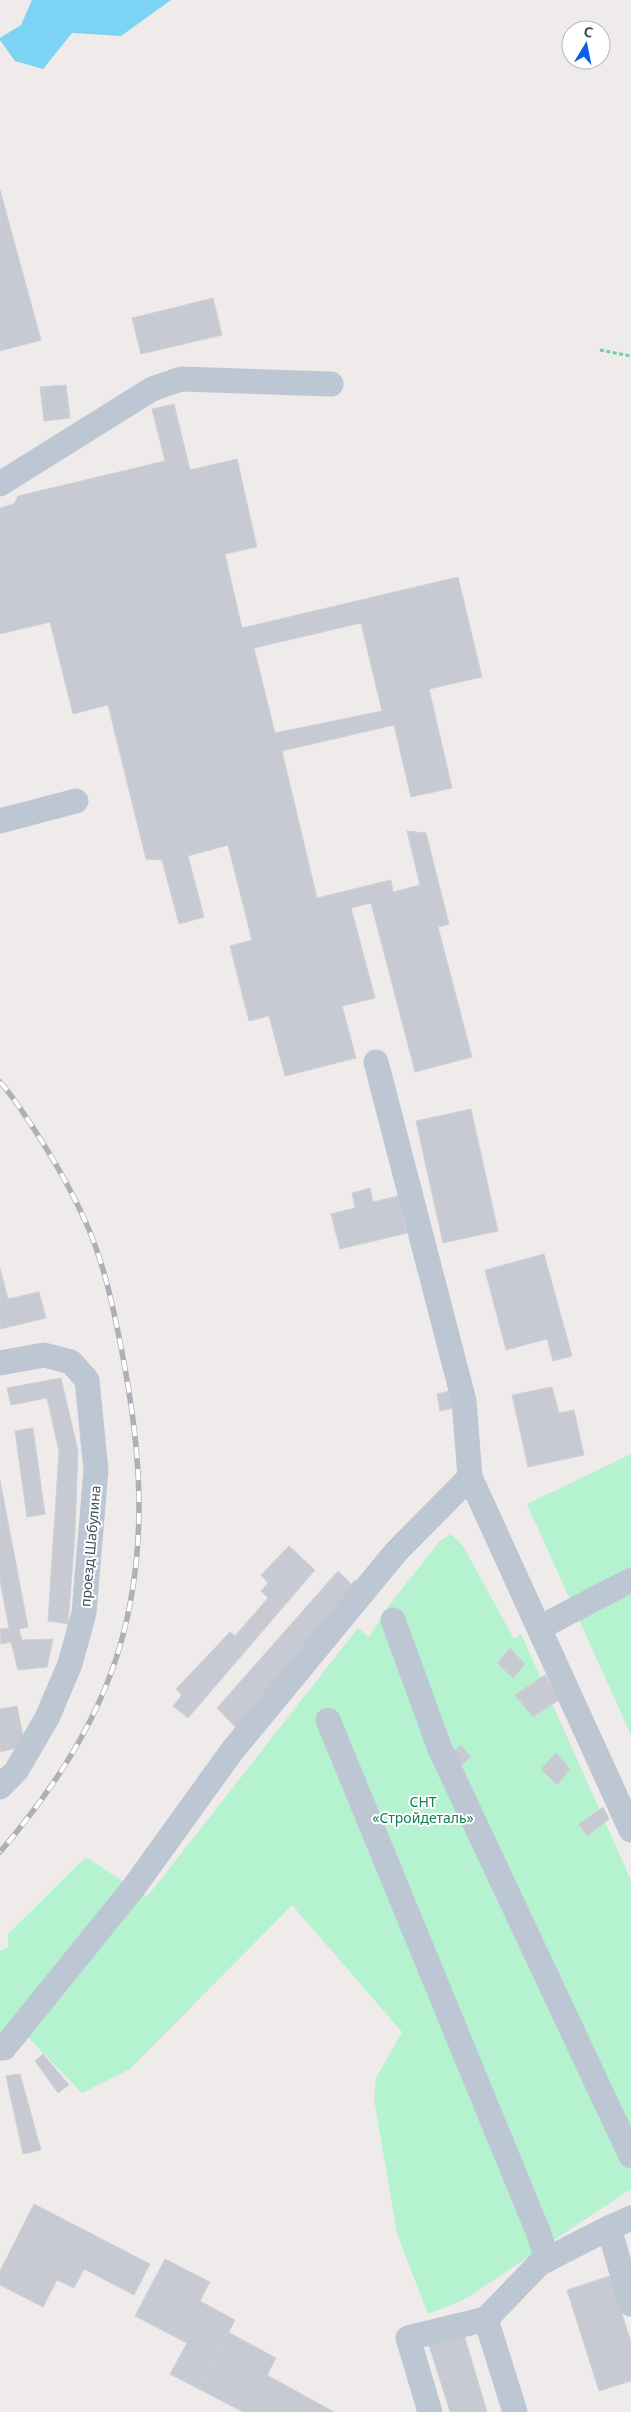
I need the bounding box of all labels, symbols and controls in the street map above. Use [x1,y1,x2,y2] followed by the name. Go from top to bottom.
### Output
[561,20,611,70] north arrow
[582,22,594,42] text: С
[75,1484,105,1608] street label: проезд Шабулина
[372,1792,474,1827] park label: СНТ «Стройдеталь»

